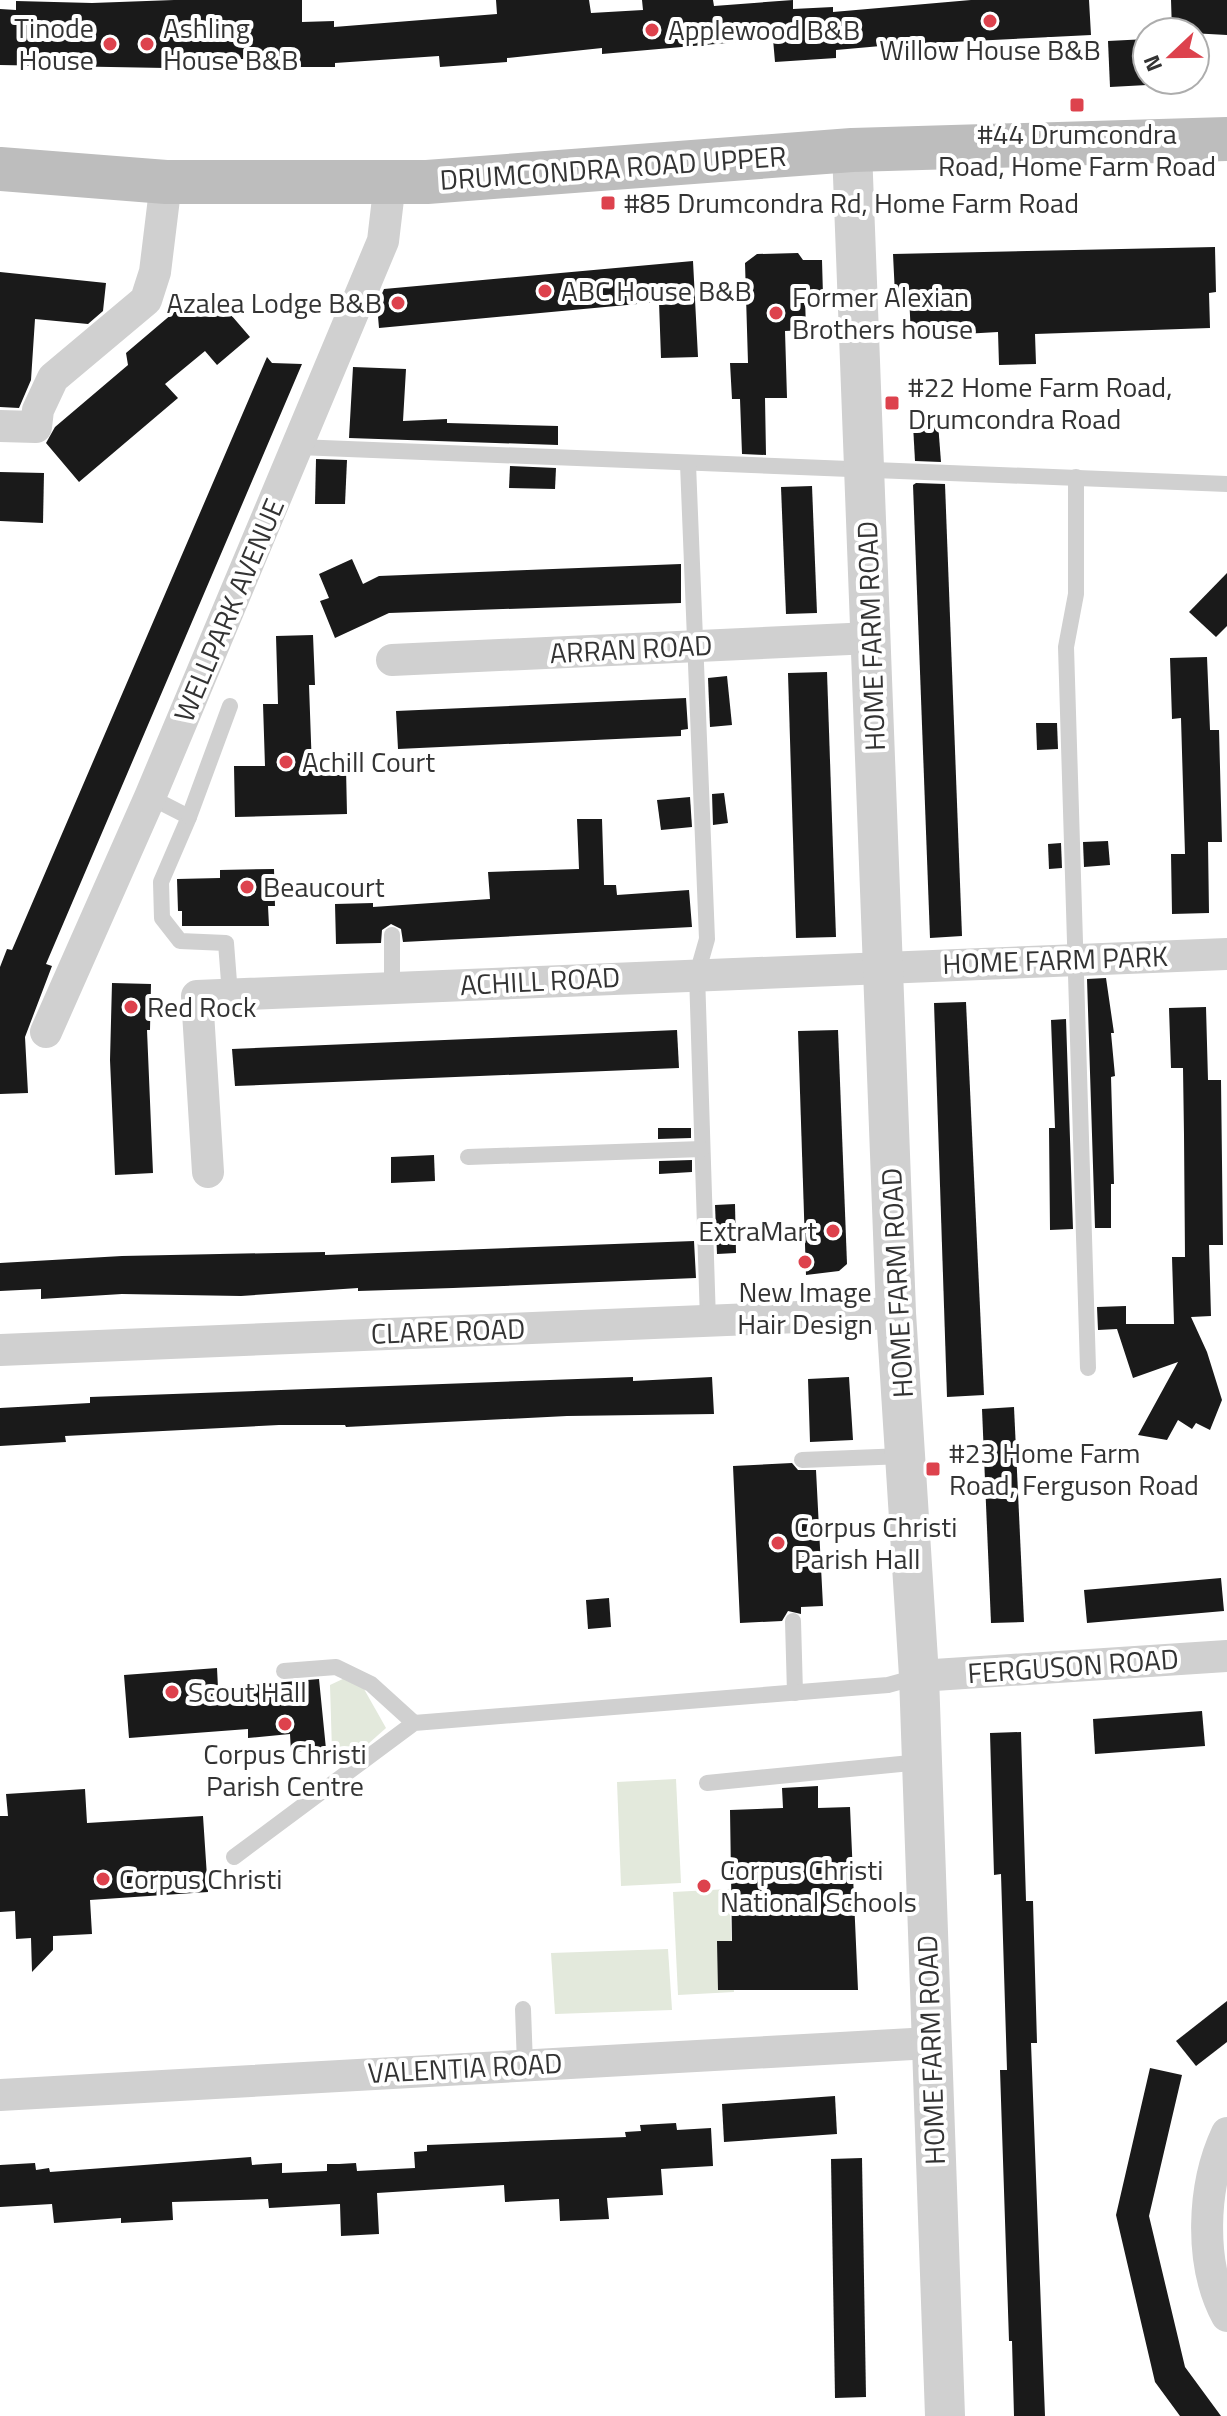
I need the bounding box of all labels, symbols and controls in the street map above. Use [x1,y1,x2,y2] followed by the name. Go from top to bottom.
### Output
[14,6,94,81] place label: Tinode House
[163,6,299,81] place label: Ashling House B&B
[668,8,860,51] place label: Applewood B&B
[981,12,999,30] marker: Willow House B&B
[1131,16,1211,96] north arrow
[643,21,661,39] marker: Applewood B&B
[879,28,1101,71] place label: Willow House B&B
[101,35,119,53] marker: Tinode House
[138,35,156,53] marker: Ashling House B&B
[1134,50,1171,77] text: N
[1068,96,1086,114] marker: #44 Drumcondra Road, Home Farm Road
[938,112,1216,187] place label: #44 Drumcondra Road, Home Farm Road
[438,134,788,201] street label: DRUMCONDRA ROAD UPPER
[624,181,1079,224] place label: #85 Drumcondra Rd, Home Farm Road
[599,194,617,212] marker: #85 Drumcondra Rd, Home Farm Road
[561,269,752,312] place label: ABC House B&B
[792,275,973,350] place label: Former Alexian Brothers house
[166,281,382,324] place label: Azalea Lodge B&B
[536,282,554,300] marker: ABC House B&B
[389,294,407,312] marker: Azalea Lodge B&B
[767,304,785,322] marker: Former Alexian Brothers house
[908,365,1172,440] place label: #22 Home Farm Road, Drumcondra Road
[883,394,901,412] marker: #22 Home Farm Road, Drumcondra Road
[162,491,295,728] street label: WELLPARK AVENUE
[845,520,896,752] street label: HOME FARM ROAD
[549,623,713,674] street label: ARRAN ROAD
[302,740,435,783] place label: Achill Court
[277,753,295,771] marker: Achill Court
[263,865,385,908] place label: Beaucourt
[238,878,256,896] marker: Beaucourt
[942,934,1168,985] street label: HOME FARM PARK
[459,955,621,1006] street label: ACHILL ROAD
[147,985,257,1028] place label: Red Rock
[122,998,140,1016] marker: Red Rock
[869,1167,924,1399] street label: HOME FARM ROAD
[698,1209,817,1252] place label: ExtraMart
[824,1222,842,1240] marker: ExtraMart
[796,1253,814,1271] marker: New Image Hair Design
[737,1270,873,1345] place label: New Image Hair Design
[370,1306,526,1355] street label: CLARE ROAD
[949,1431,1199,1506] place label: #23 Home Farm Road, Ferguson Road
[924,1460,942,1478] marker: #23 Home Farm Road, Ferguson Road
[794,1505,957,1580] place label: Corpus Christi Parish Hall
[769,1534,787,1552] marker: Corpus Christi Parish Hall
[966,1637,1180,1694] street label: FERGUSON ROAD
[188,1670,307,1713] place label: Scout Hall
[163,1683,181,1701] marker: Scout Hall
[276,1715,294,1733] marker: Corpus Christi Parish Centre
[203,1732,367,1807] place label: Corpus Christi Parish Centre
[720,1848,917,1923] place label: Corpus Christi National Schools
[119,1857,282,1900] place label: Corpus Christi
[94,1870,112,1888] marker: Corpus Christi
[695,1877,713,1895] marker: Corpus Christi National Schools
[905,1934,956,2166] street label: HOME FARM ROAD
[367,2041,563,2094] street label: VALENTIA ROAD

